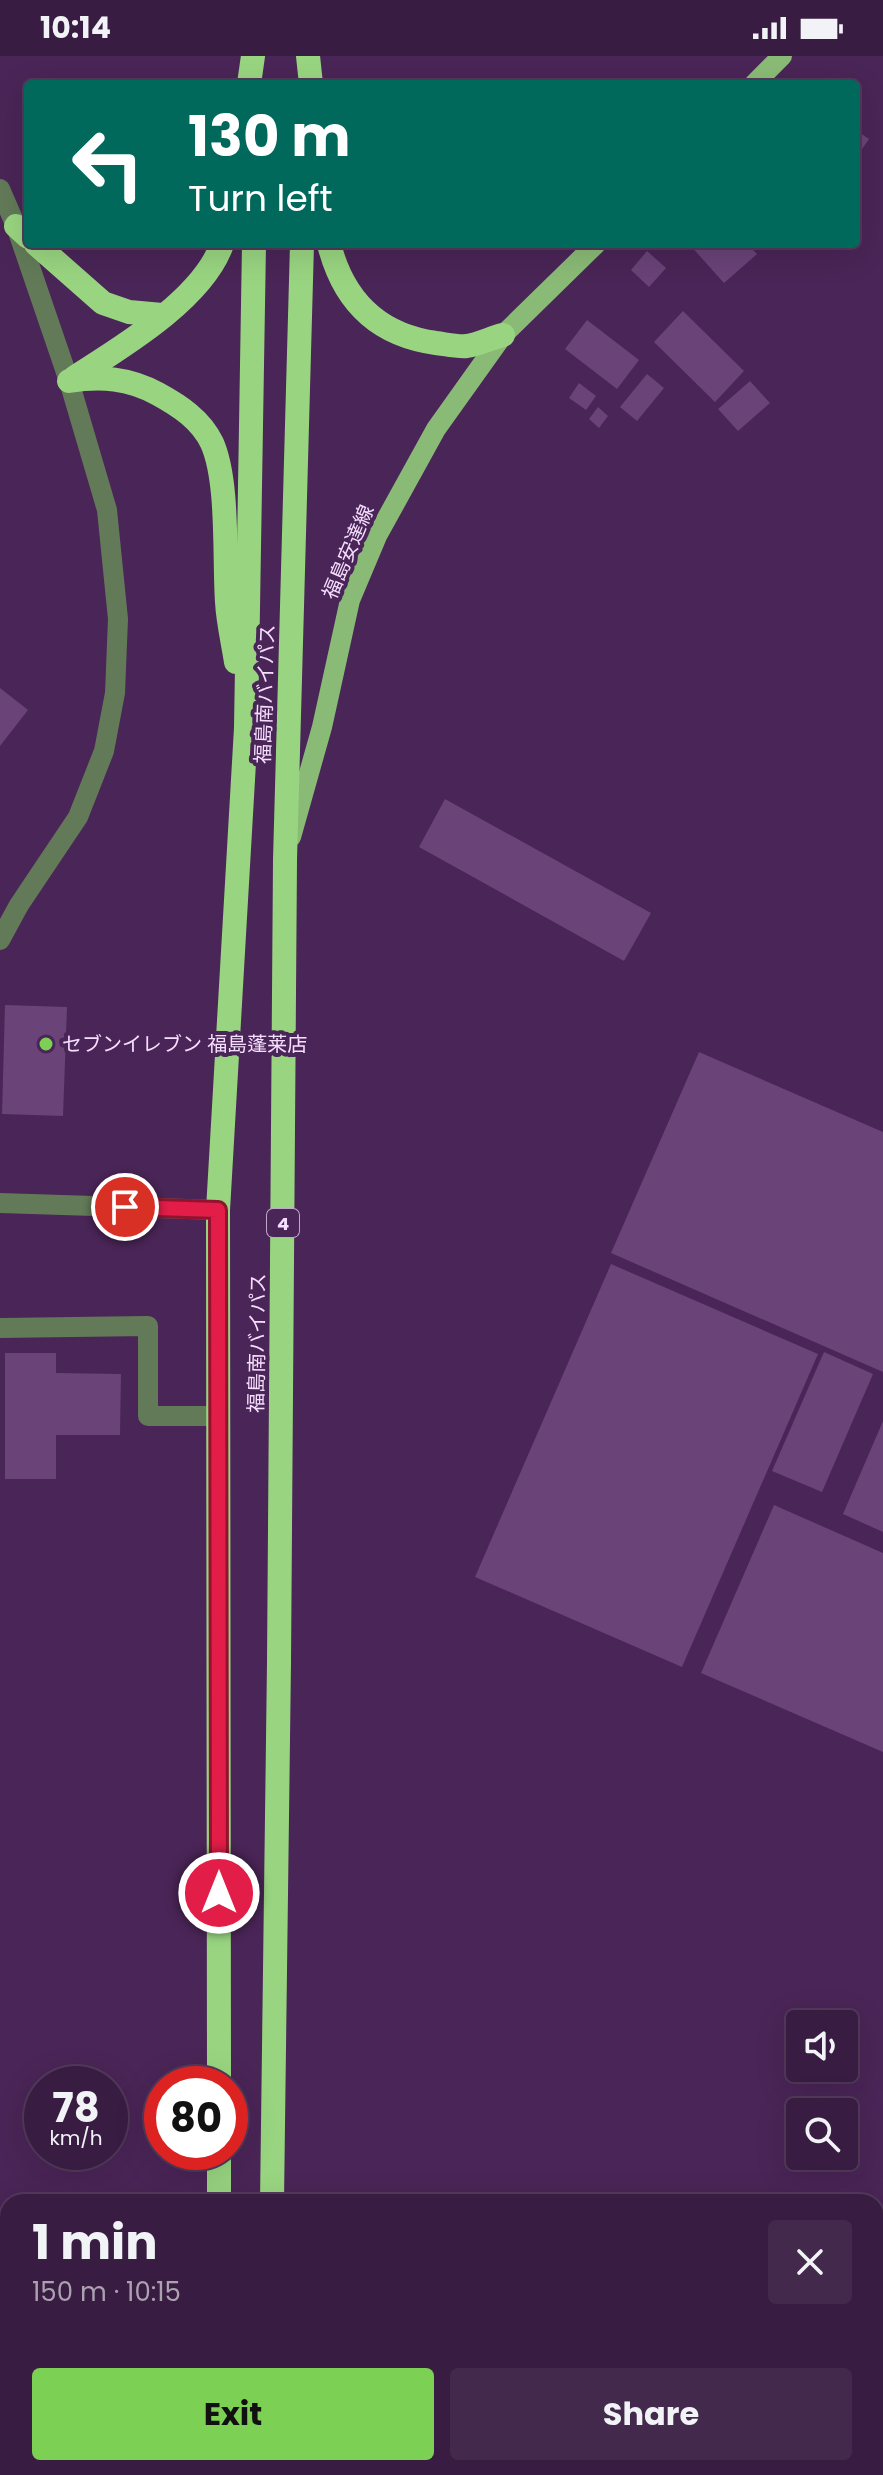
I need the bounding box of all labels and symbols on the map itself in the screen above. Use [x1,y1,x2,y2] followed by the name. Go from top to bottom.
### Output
[316,501,380,603] street label: 福島安達線
[249,624,281,764] street label: 福島南バイパス
[62,1030,307,1058] place label: セブンイレブン 福島蓬莱店
[37,1035,55,1053] marker: セブンイレブン 福島蓬莱店
[91,1173,159,1241] pin
[267,1209,299,1237] road number: 4
[242,1273,272,1413] street label: 福島南バイパス
[177,1851,261,1935] position arrow
[144,2066,248,2170] speed limit sign: 80

